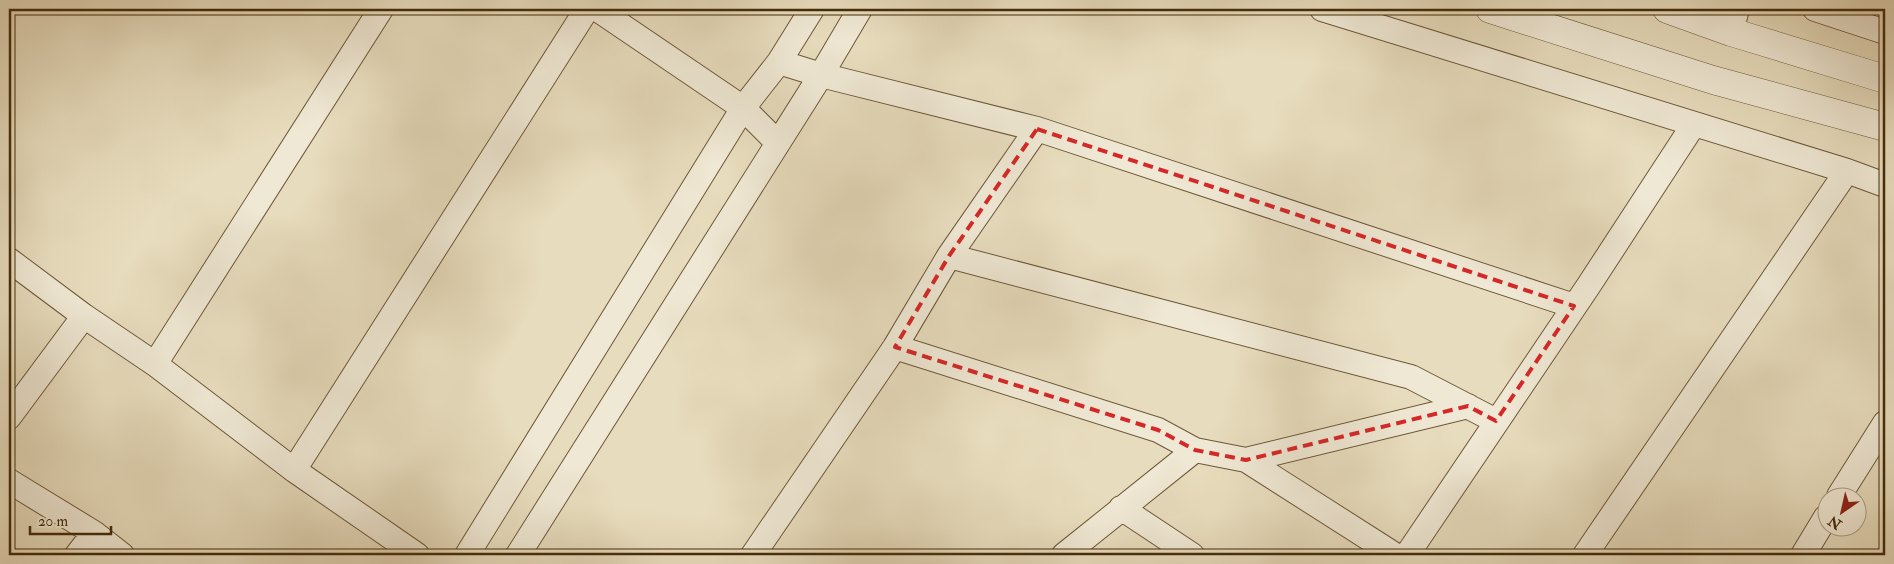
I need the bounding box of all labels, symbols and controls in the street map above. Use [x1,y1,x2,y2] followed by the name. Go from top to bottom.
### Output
[1816,486,1866,536] north arrow
[30,504,111,536] scale bar
[38,512,68,531] text: 20 m
[1825,512,1846,533] text: N

